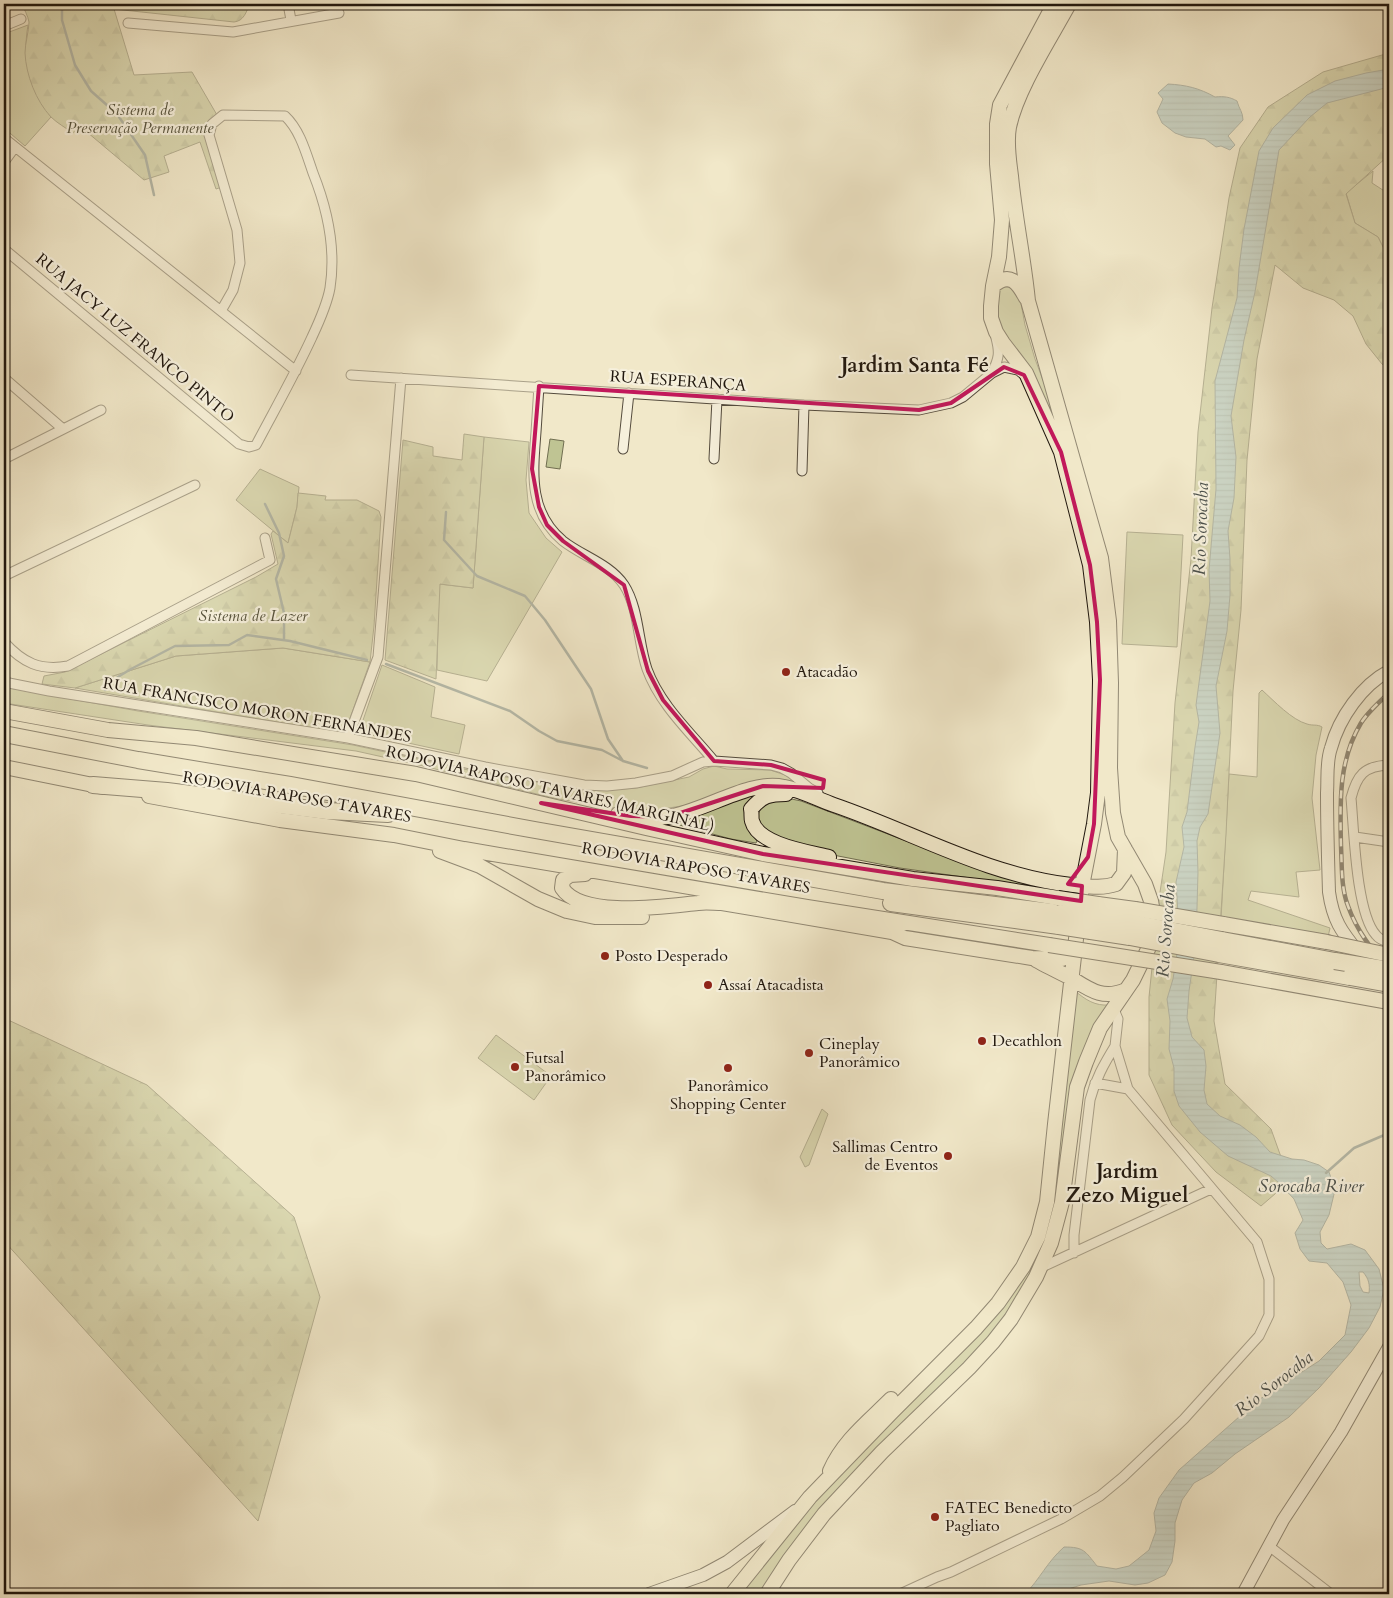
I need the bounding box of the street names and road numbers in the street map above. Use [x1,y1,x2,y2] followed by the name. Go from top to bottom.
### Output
[31,248,239,428] street label: RUA JACY LUZ FRANCO PINTO
[609,365,748,397] street label: RUA ESPERANÇA
[101,672,413,748] street label: RUA FRANCISCO MORON FERNANDES
[384,740,716,838] street label: RODOVIA RAPOSO TAVARES (MARGINAL)
[181,766,413,828] street label: RODOVIA RAPOSO TAVARES
[580,837,812,899] street label: RODOVIA RAPOSO TAVARES

